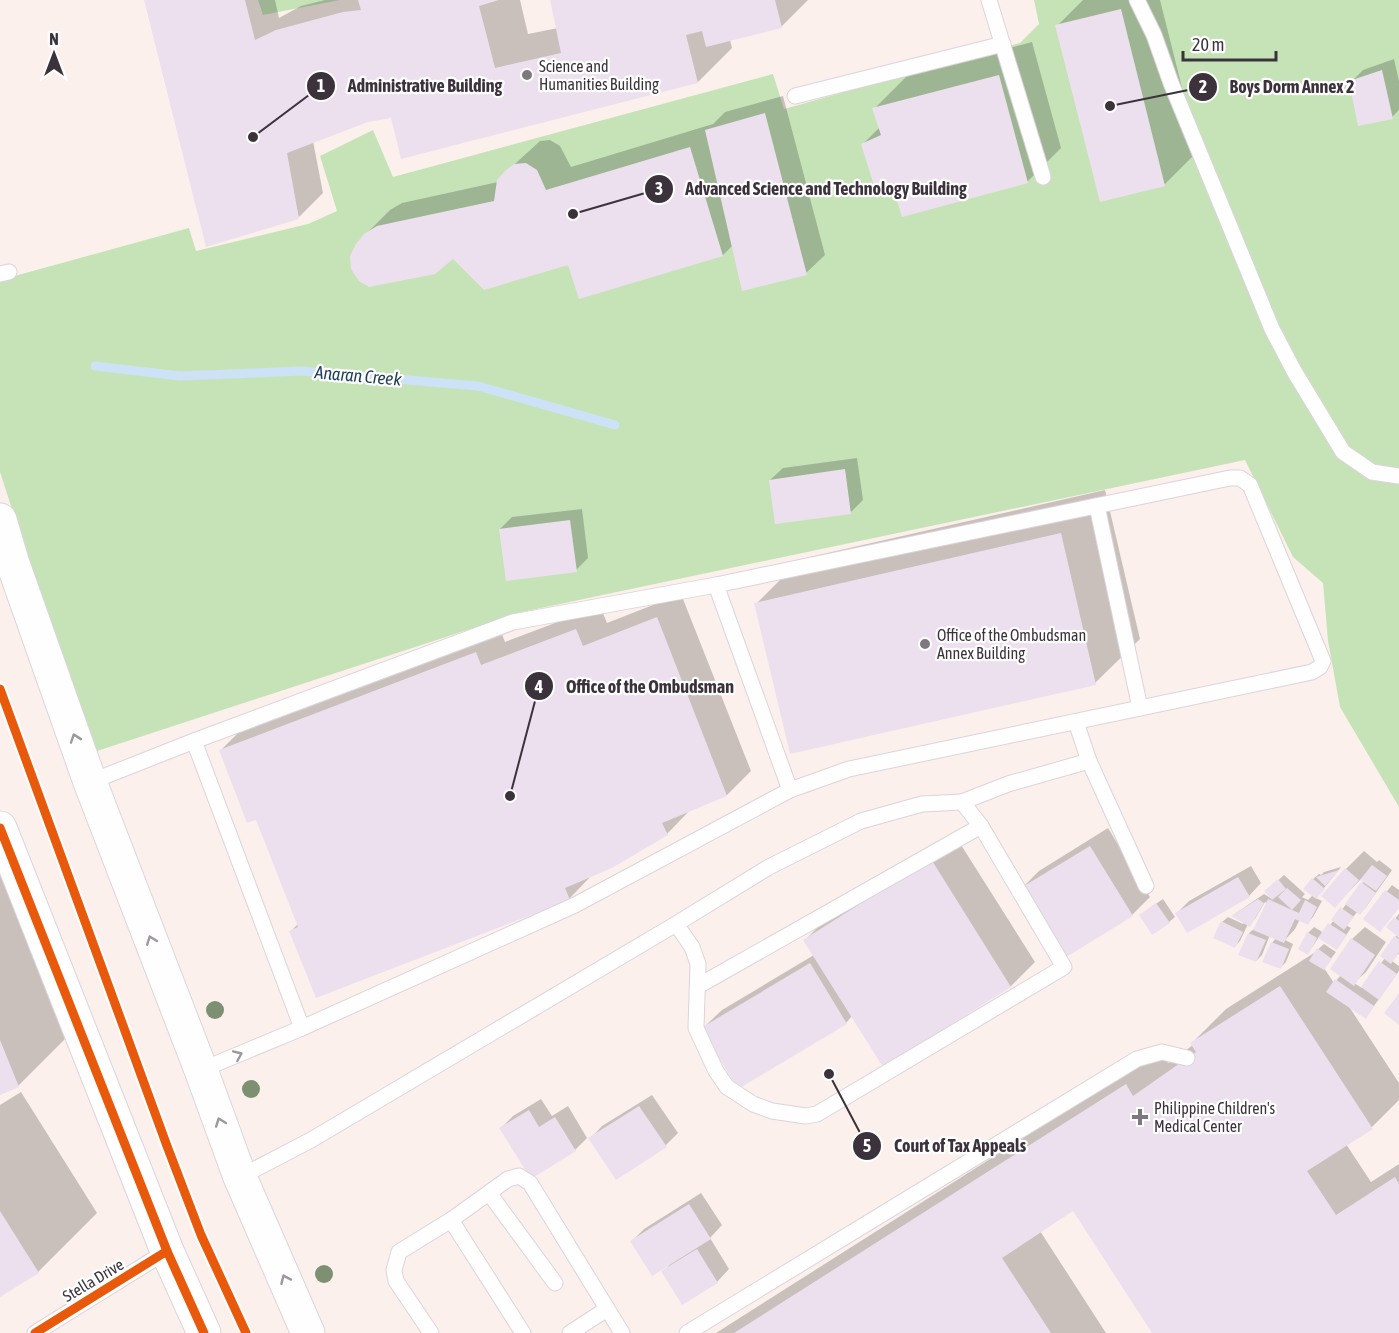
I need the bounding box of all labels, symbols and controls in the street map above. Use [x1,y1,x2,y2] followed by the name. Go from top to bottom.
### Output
[24,24,84,84] north arrow
[1183,24,1276,62] scale bar
[49,30,59,48] text: N
[1192,34,1224,55] text: 20 m
[539,57,659,94] place label: Science and Humanities Building
[306,68,514,104] callout: Administrative Building
[520,68,534,82] marker: Science and Humanities Building
[1188,69,1367,105] callout: Boys Dorm Annex 2
[317,75,325,96] text: 1
[347,75,502,96] text: Administrative Building
[1199,76,1207,97] text: 2
[1230,76,1354,97] text: Boys Dorm Annex 2
[644,171,979,207] callout: Advanced Science and Technology Building
[655,178,663,199] text: 3
[684,178,967,199] text: Advanced Science and Technology Building
[313,361,403,390] water label: Anaran Creek
[937,626,1086,663] place label: Office of the Ombudsman Annex Building
[918,637,932,651] marker: Office of the Ombudsman Annex Building
[524,668,746,704] callout: Office of the Ombudsman
[534,676,543,697] text: 4
[566,676,734,697] text: Office of the Ombudsman
[69,733,82,744] one-way arrow
[146,935,158,946] one-way arrow
[231,1050,242,1062] one-way arrow
[1154,1099,1276,1135] place label: Philippine Children's Medical Center
[1131,1108,1149,1126] marker: Philippine Children's Medical Center
[215,1117,228,1128] one-way arrow
[852,1128,1038,1164] callout: Court of Tax Appeals
[863,1135,871,1156] text: 5
[894,1135,1027,1156] text: Court of Tax Appeals
[59,1255,127,1305] street label: Stella Drive
[280,1275,292,1286] one-way arrow

